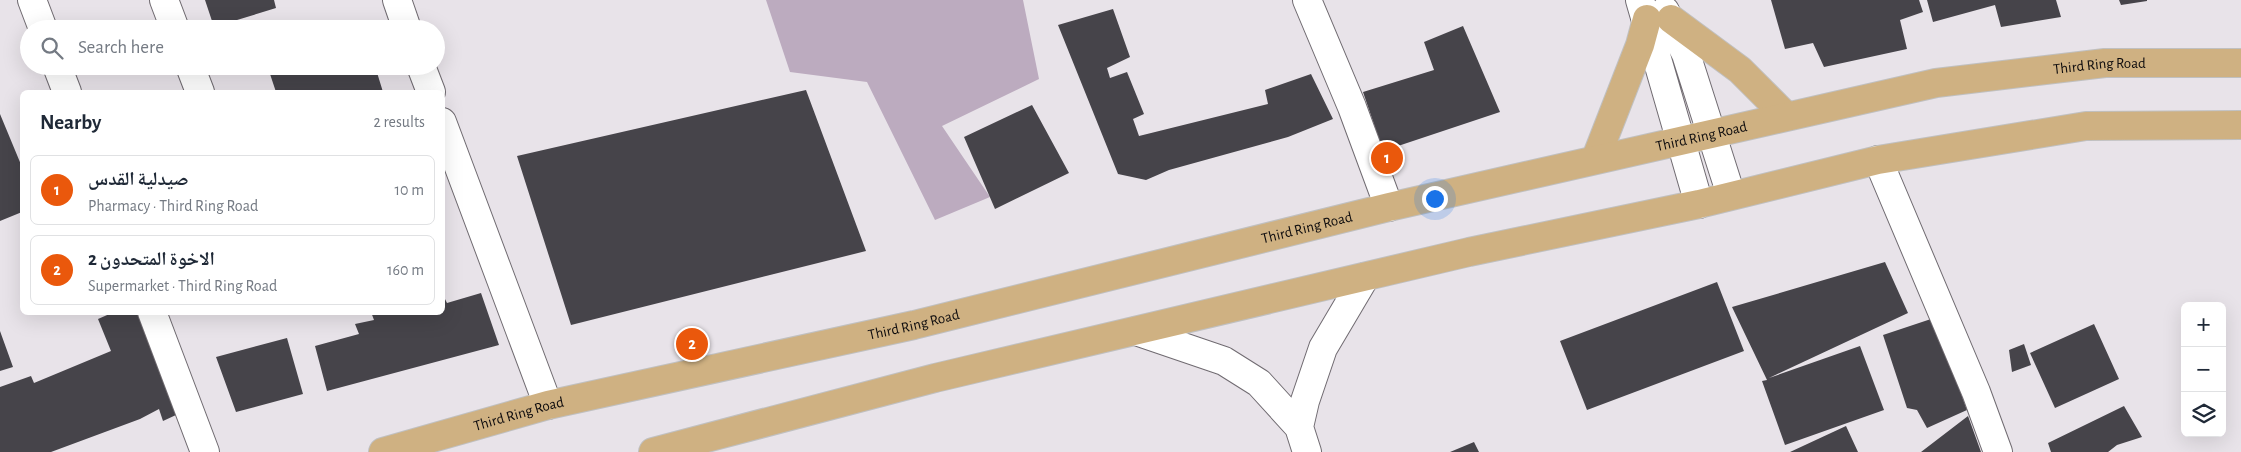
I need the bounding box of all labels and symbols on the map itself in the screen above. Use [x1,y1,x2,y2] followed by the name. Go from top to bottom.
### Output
[2052,56,2146,77] street label: Third Ring Road
[1654,119,1749,154] street label: Third Ring Road
[1371,139,1403,177] pin: 1
[1422,186,1448,212] your location
[1260,209,1354,246] street label: Third Ring Road
[867,307,961,343] street label: Third Ring Road
[676,325,708,363] pin: 2
[472,395,566,434] street label: Third Ring Road

